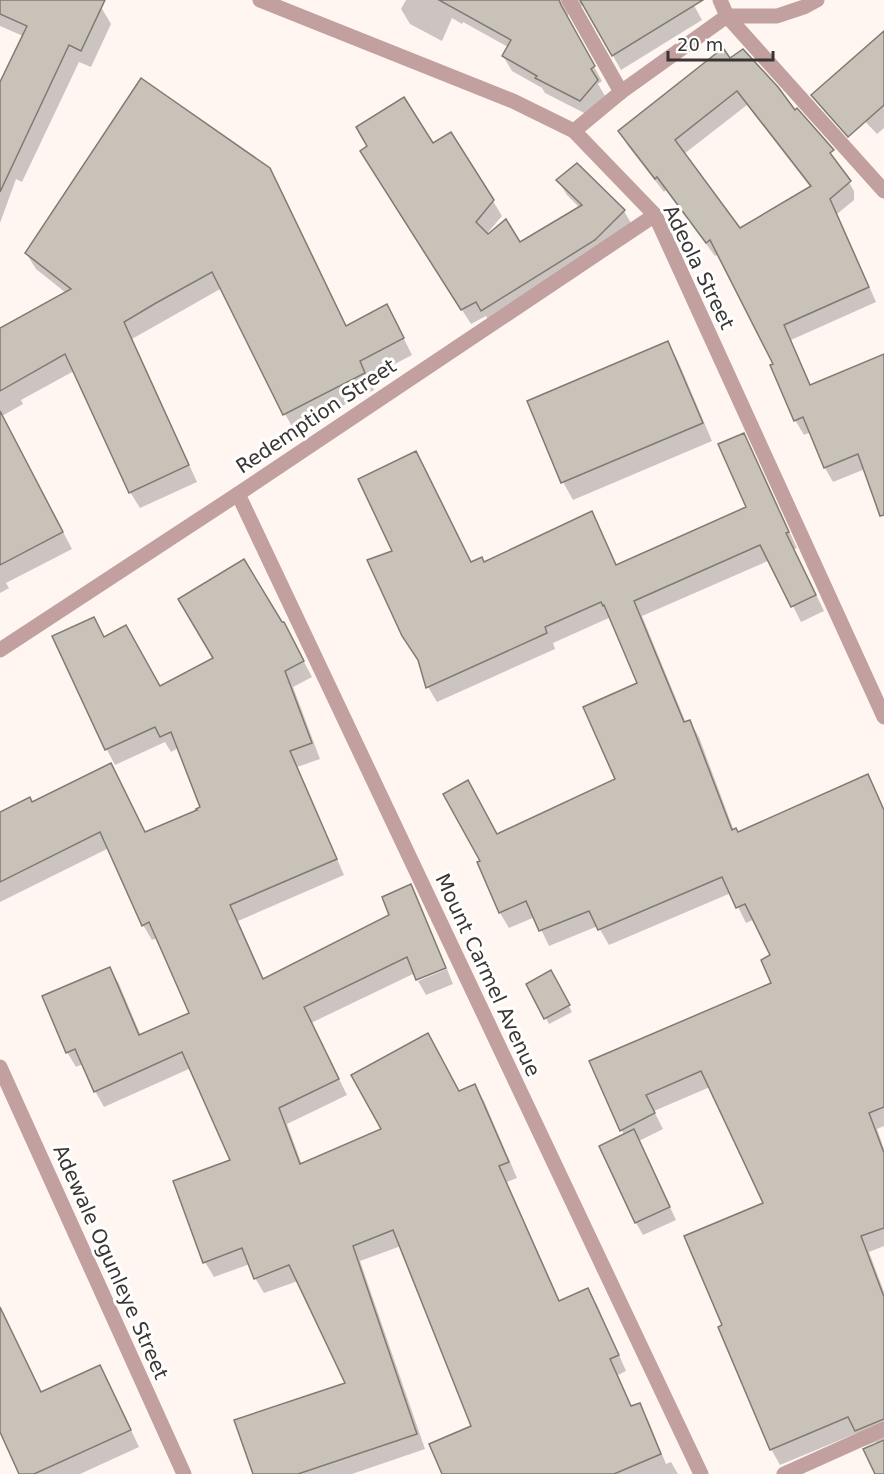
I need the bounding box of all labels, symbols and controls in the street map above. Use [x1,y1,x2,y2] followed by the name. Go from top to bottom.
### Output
[668,24,773,62] scale bar
[677,34,723,55] text: 20 m
[659,201,740,333] street label: Adeola Street
[231,353,401,478] street label: Redemption Street
[430,870,546,1080] street label: Mount Carmel Avenue
[48,1141,174,1383] street label: Adewale Ogunleye Street

